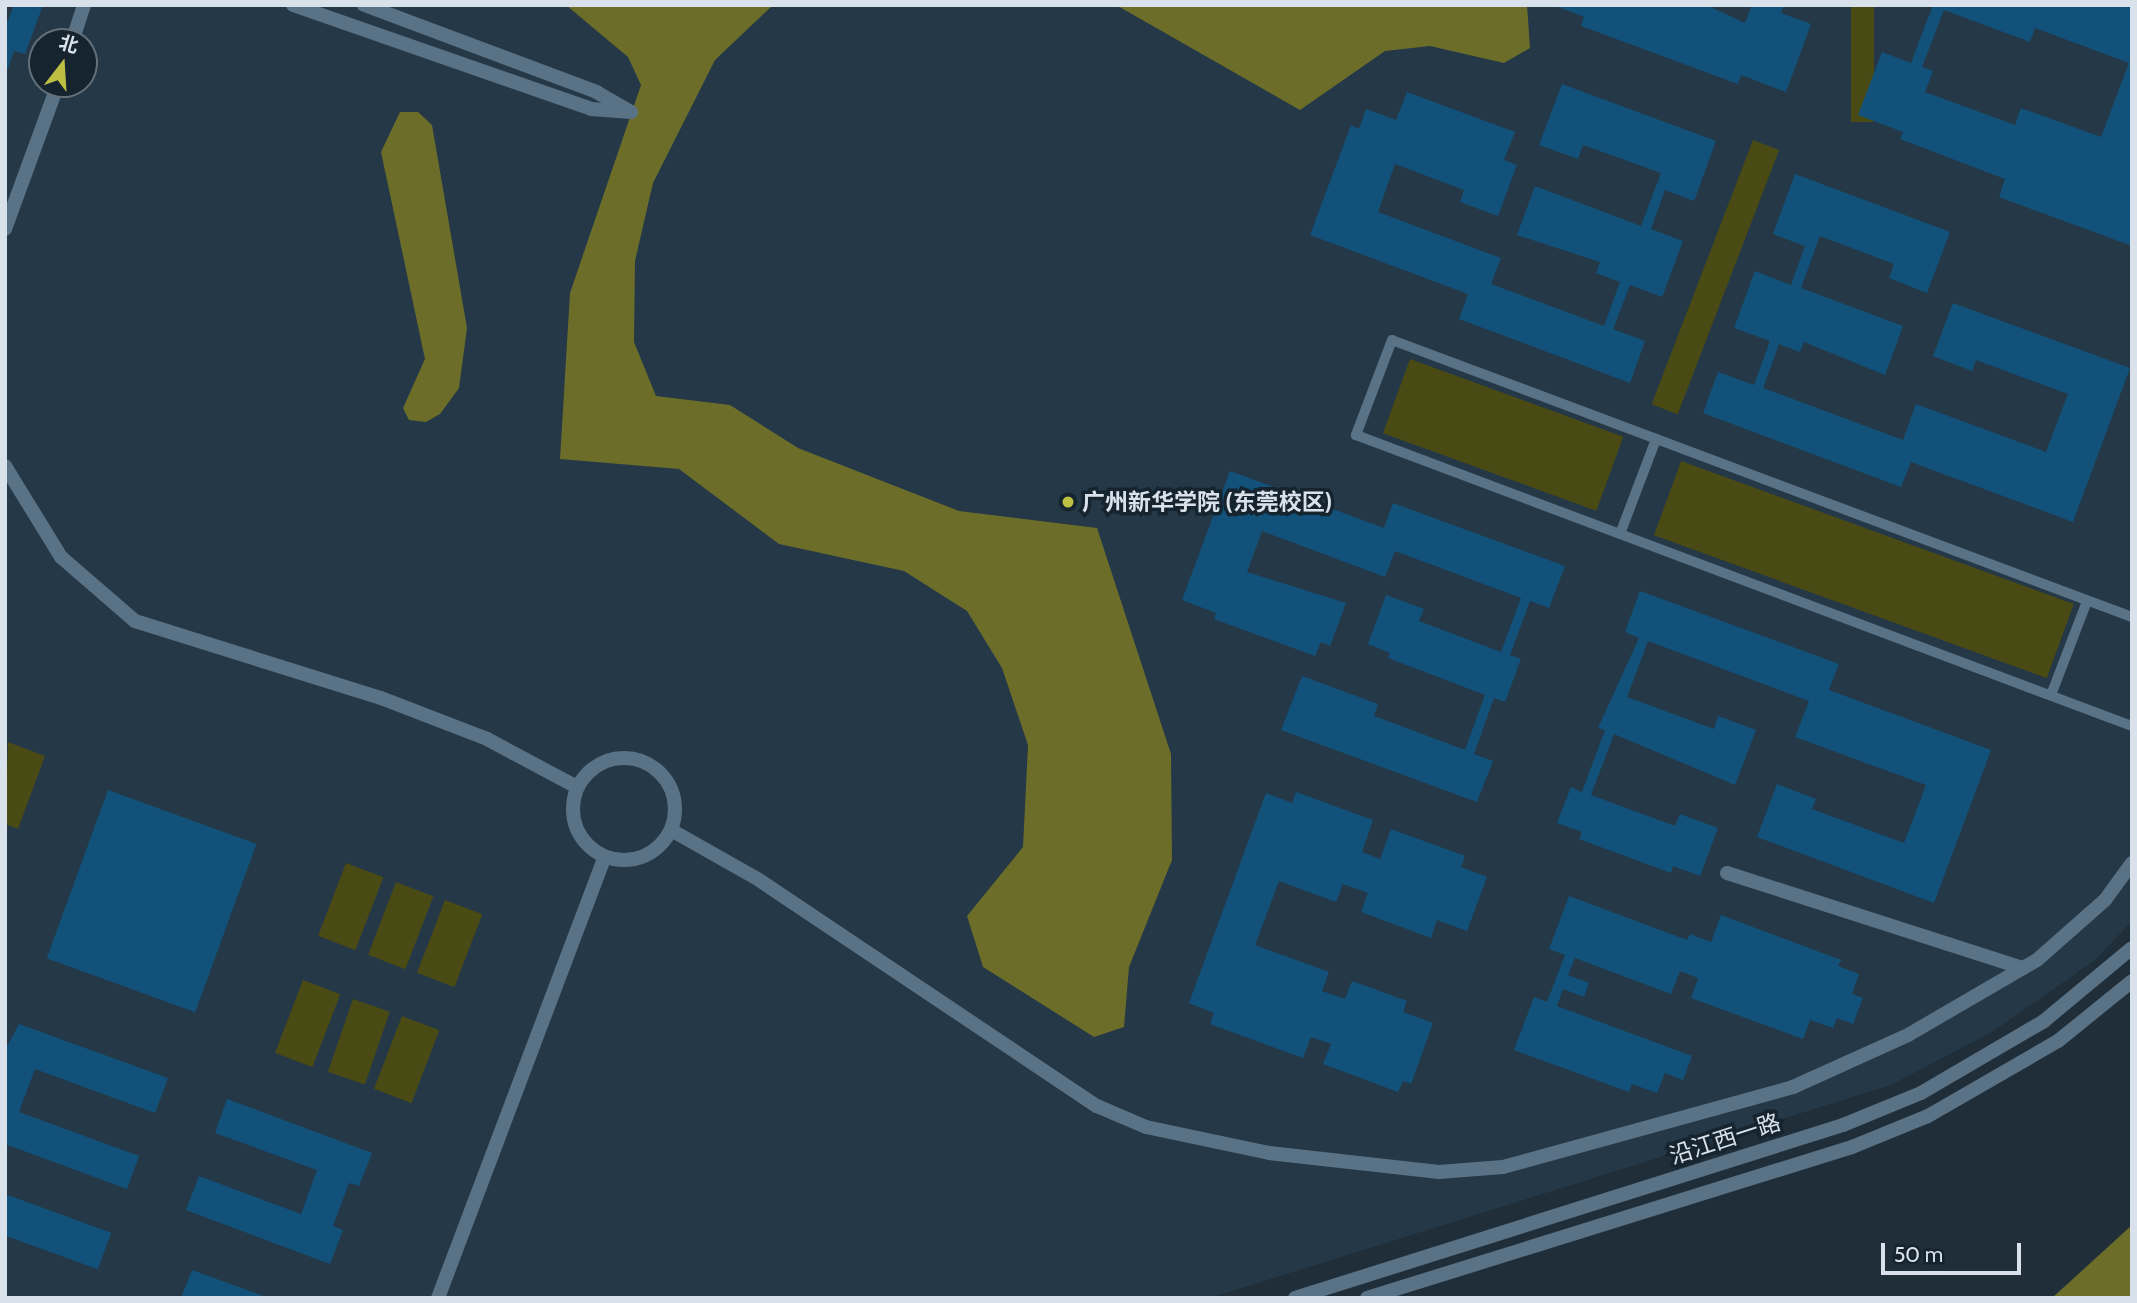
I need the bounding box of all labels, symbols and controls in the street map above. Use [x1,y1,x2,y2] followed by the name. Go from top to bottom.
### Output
[28,28,98,98] north arrow
[56,31,81,58] text: 北
[1082,488,1332,516] place label: 广州新华学院 (东莞校区)
[1060,494,1076,510] marker: 广州新华学院 (东莞校区)
[1666,1108,1784,1170] street label: 沿江西一路
[1885,1230,2025,1274] scale bar
[1894,1242,1943,1267] text: 50 m

